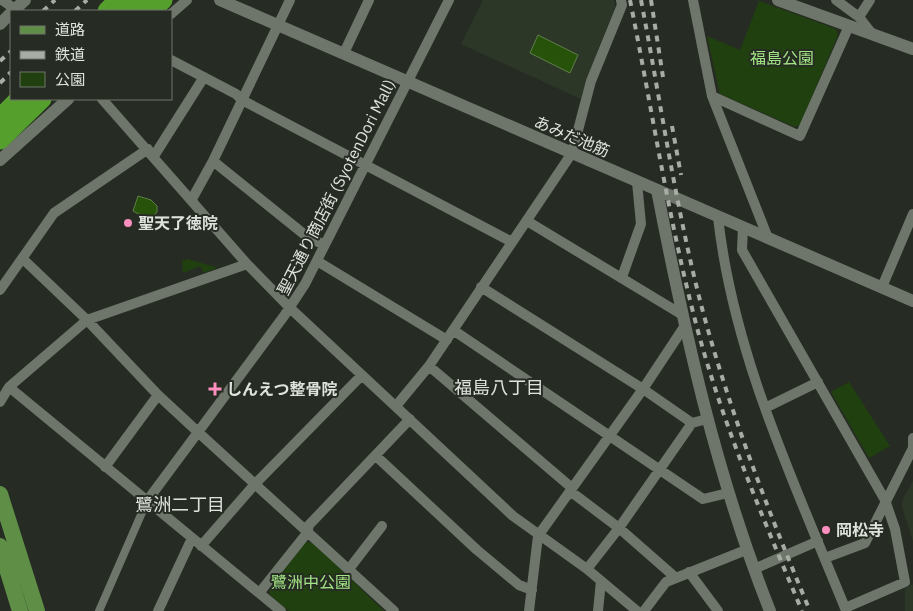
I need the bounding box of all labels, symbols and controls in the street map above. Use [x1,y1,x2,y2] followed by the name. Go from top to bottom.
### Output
[10,10,172,100] legend
[55,20,85,39] text: 道路
[55,45,85,64] text: 鉄道
[750,48,814,68] park label: 福島公園
[55,70,85,89] text: 公園
[273,76,399,298] street label: 聖天通り商店街 (SyotenDori Mall)
[531,111,613,161] street label: あみだ池筋
[138,213,218,233] place label: 聖天了徳院
[122,217,134,229] marker: 聖天了徳院
[454,376,544,399] district label: 福島八丁目
[226,379,338,399] place label: しんえつ整骨院
[208,382,222,396] marker: しんえつ整骨院
[135,493,225,516] district label: 鷺洲二丁目
[836,520,884,540] place label: 岡松寺
[820,524,832,536] marker: 岡松寺
[271,572,351,592] park label: 鷺洲中公園

